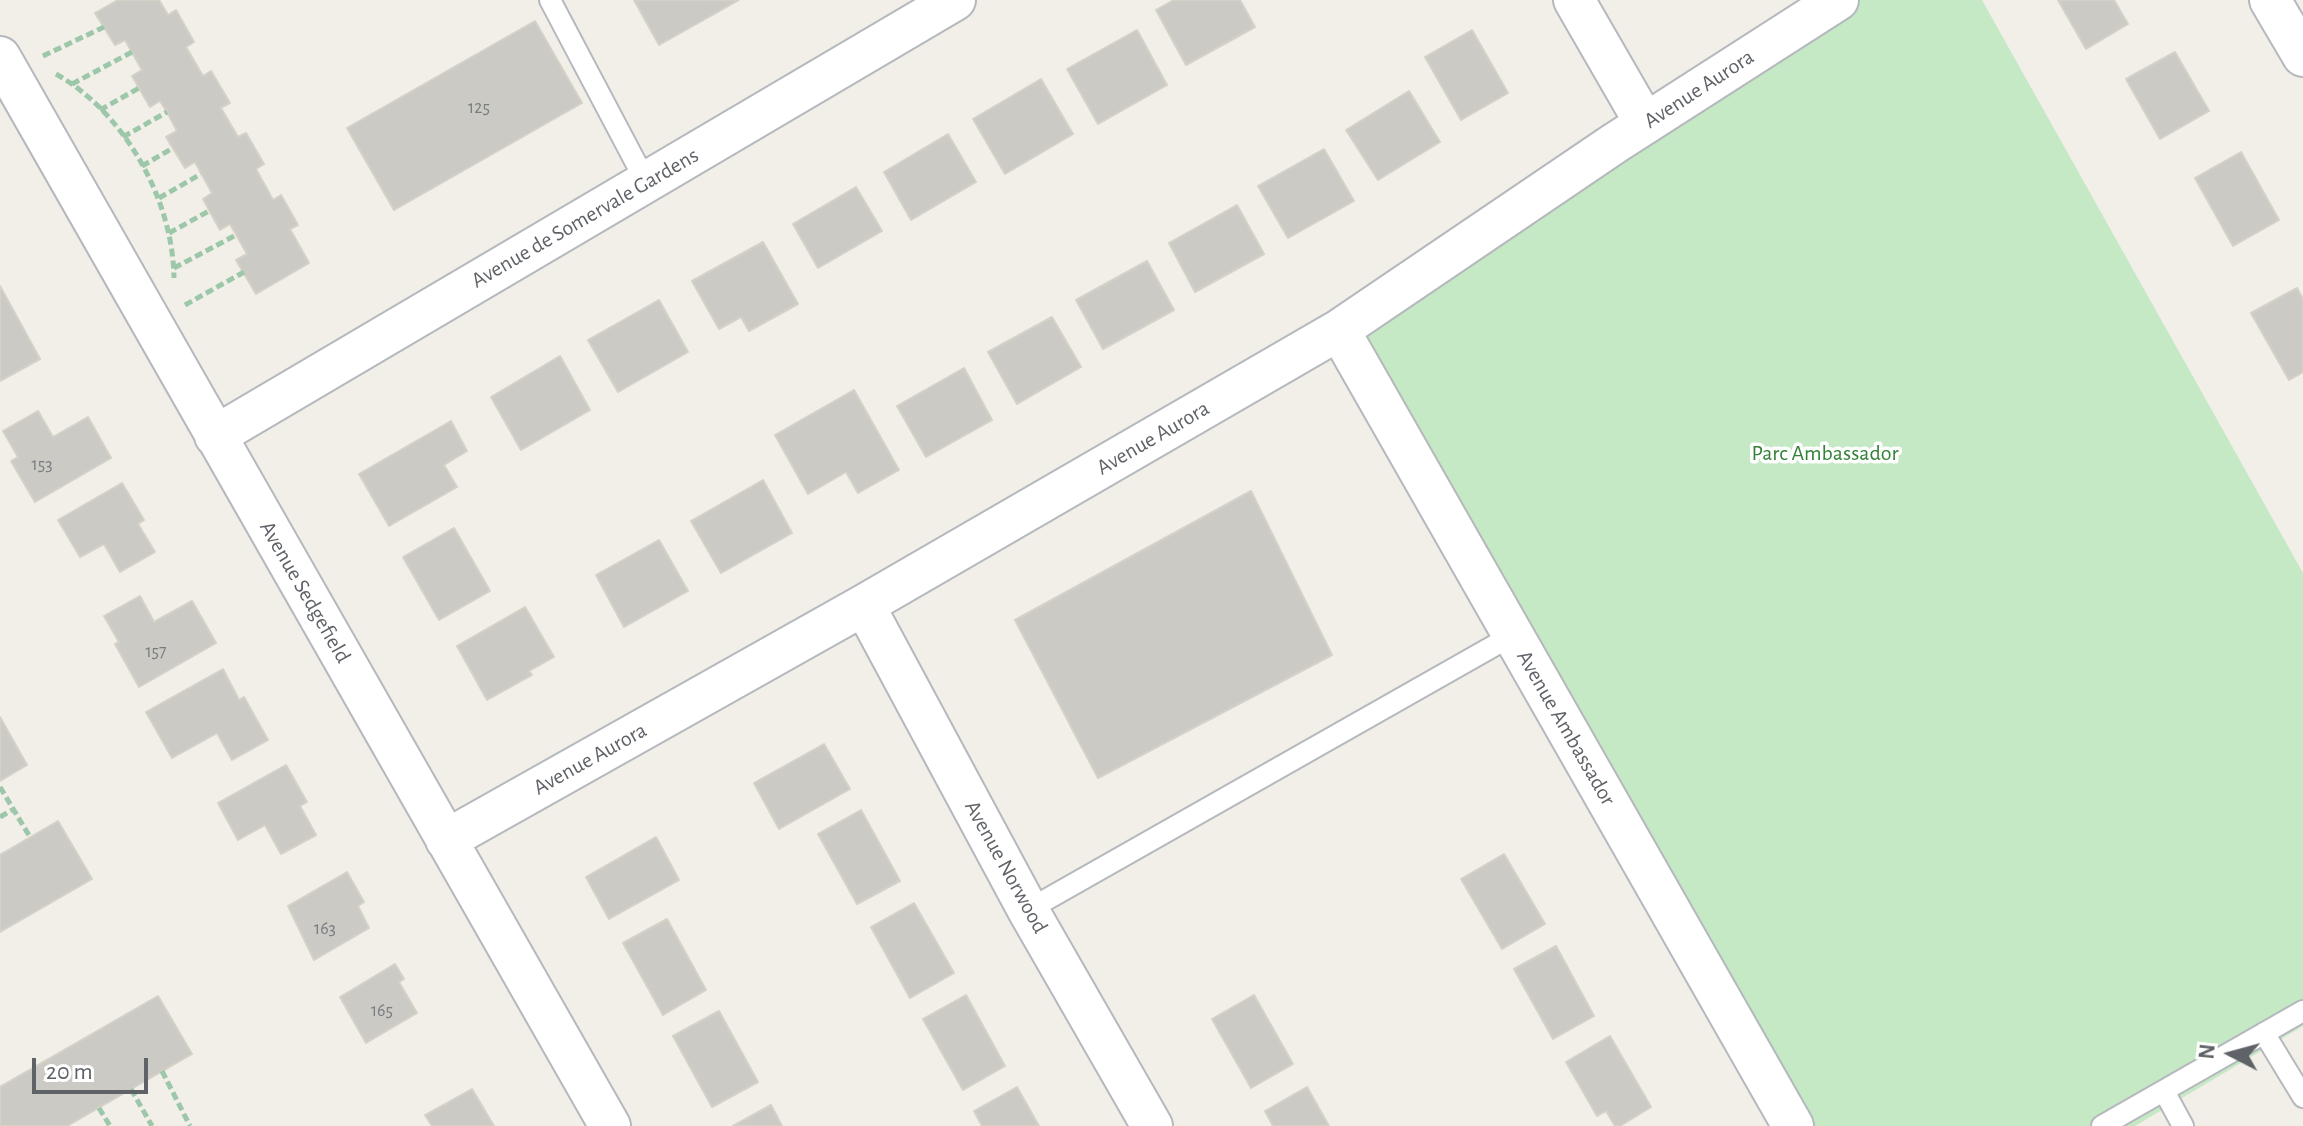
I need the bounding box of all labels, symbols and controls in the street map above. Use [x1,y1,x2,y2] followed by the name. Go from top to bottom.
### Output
[1639,44,1759,134] street label: Avenue Aurora
[468,97,490,119] house number: 125
[467,142,703,294] street label: Avenue de Somervale Gardens
[1092,395,1214,481] street label: Avenue Aurora
[1751,440,1899,466] park label: Parc Ambassador
[31,454,53,476] house number: 153
[254,516,356,668] street label: Avenue Sedgefield
[145,641,167,663] house number: 157
[1511,646,1621,810] street label: Avenue Ambassador
[529,717,651,801] street label: Avenue Aurora
[959,796,1053,938] street label: Avenue Norwood
[314,918,336,940] house number: 163
[371,1000,393,1022] house number: 165
[2191,1014,2271,1094] north arrow
[36,1042,152,1092] scale bar
[2195,1043,2219,1060] text: N
[46,1060,93,1084] text: 20 m

